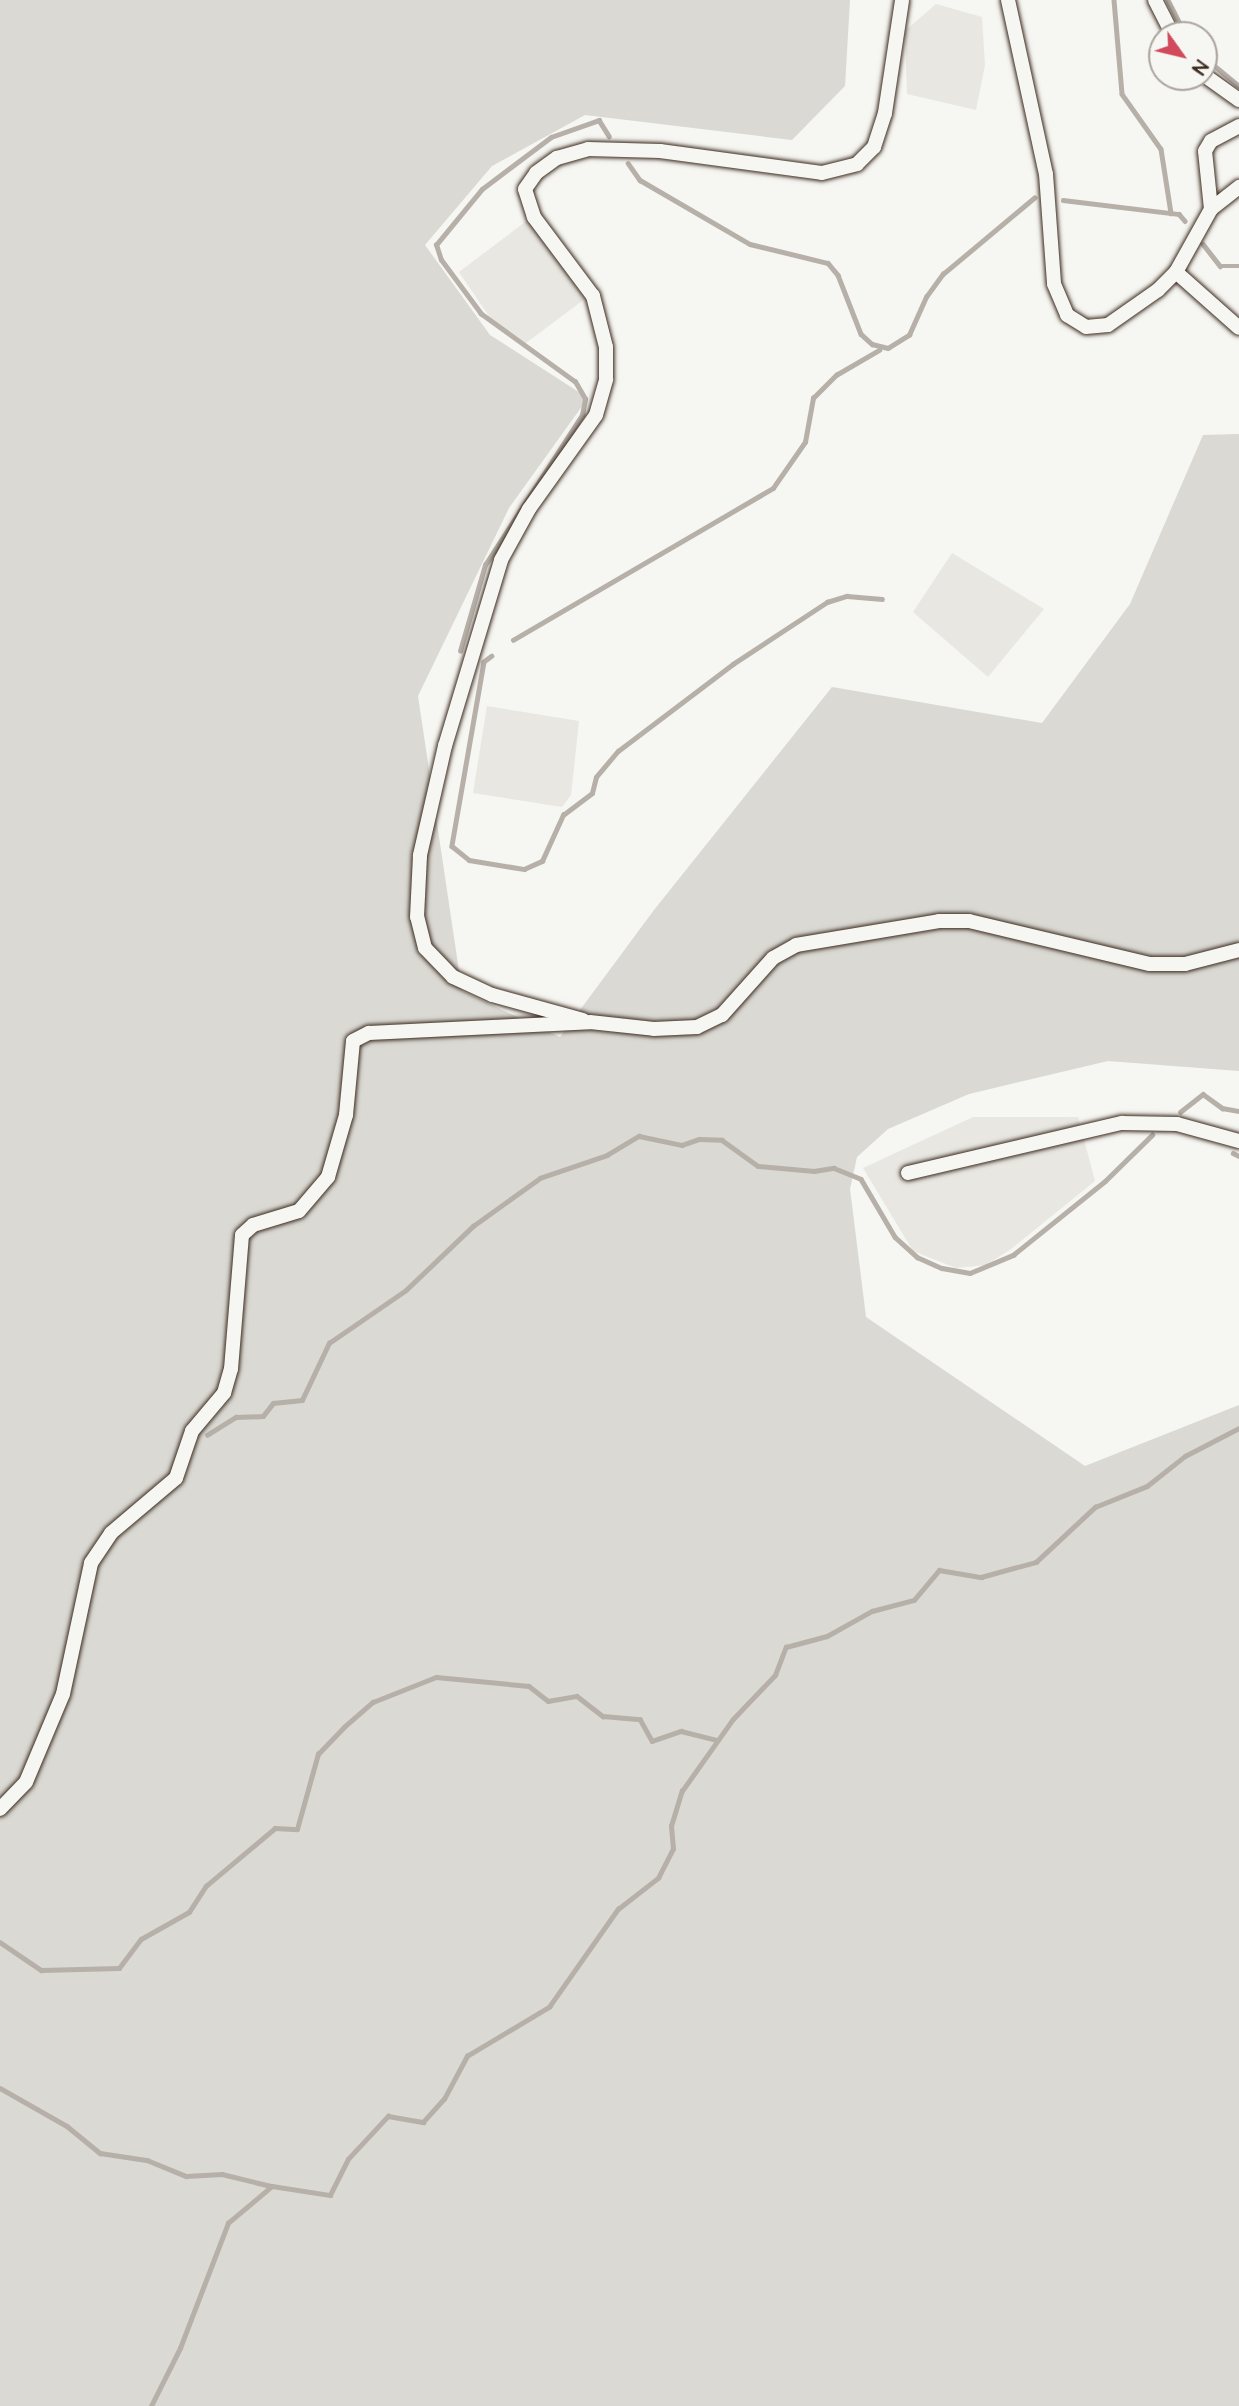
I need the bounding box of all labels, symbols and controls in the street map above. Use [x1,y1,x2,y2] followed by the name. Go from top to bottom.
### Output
[1148,21,1218,91] north arrow
[1185,54,1214,79] text: N

